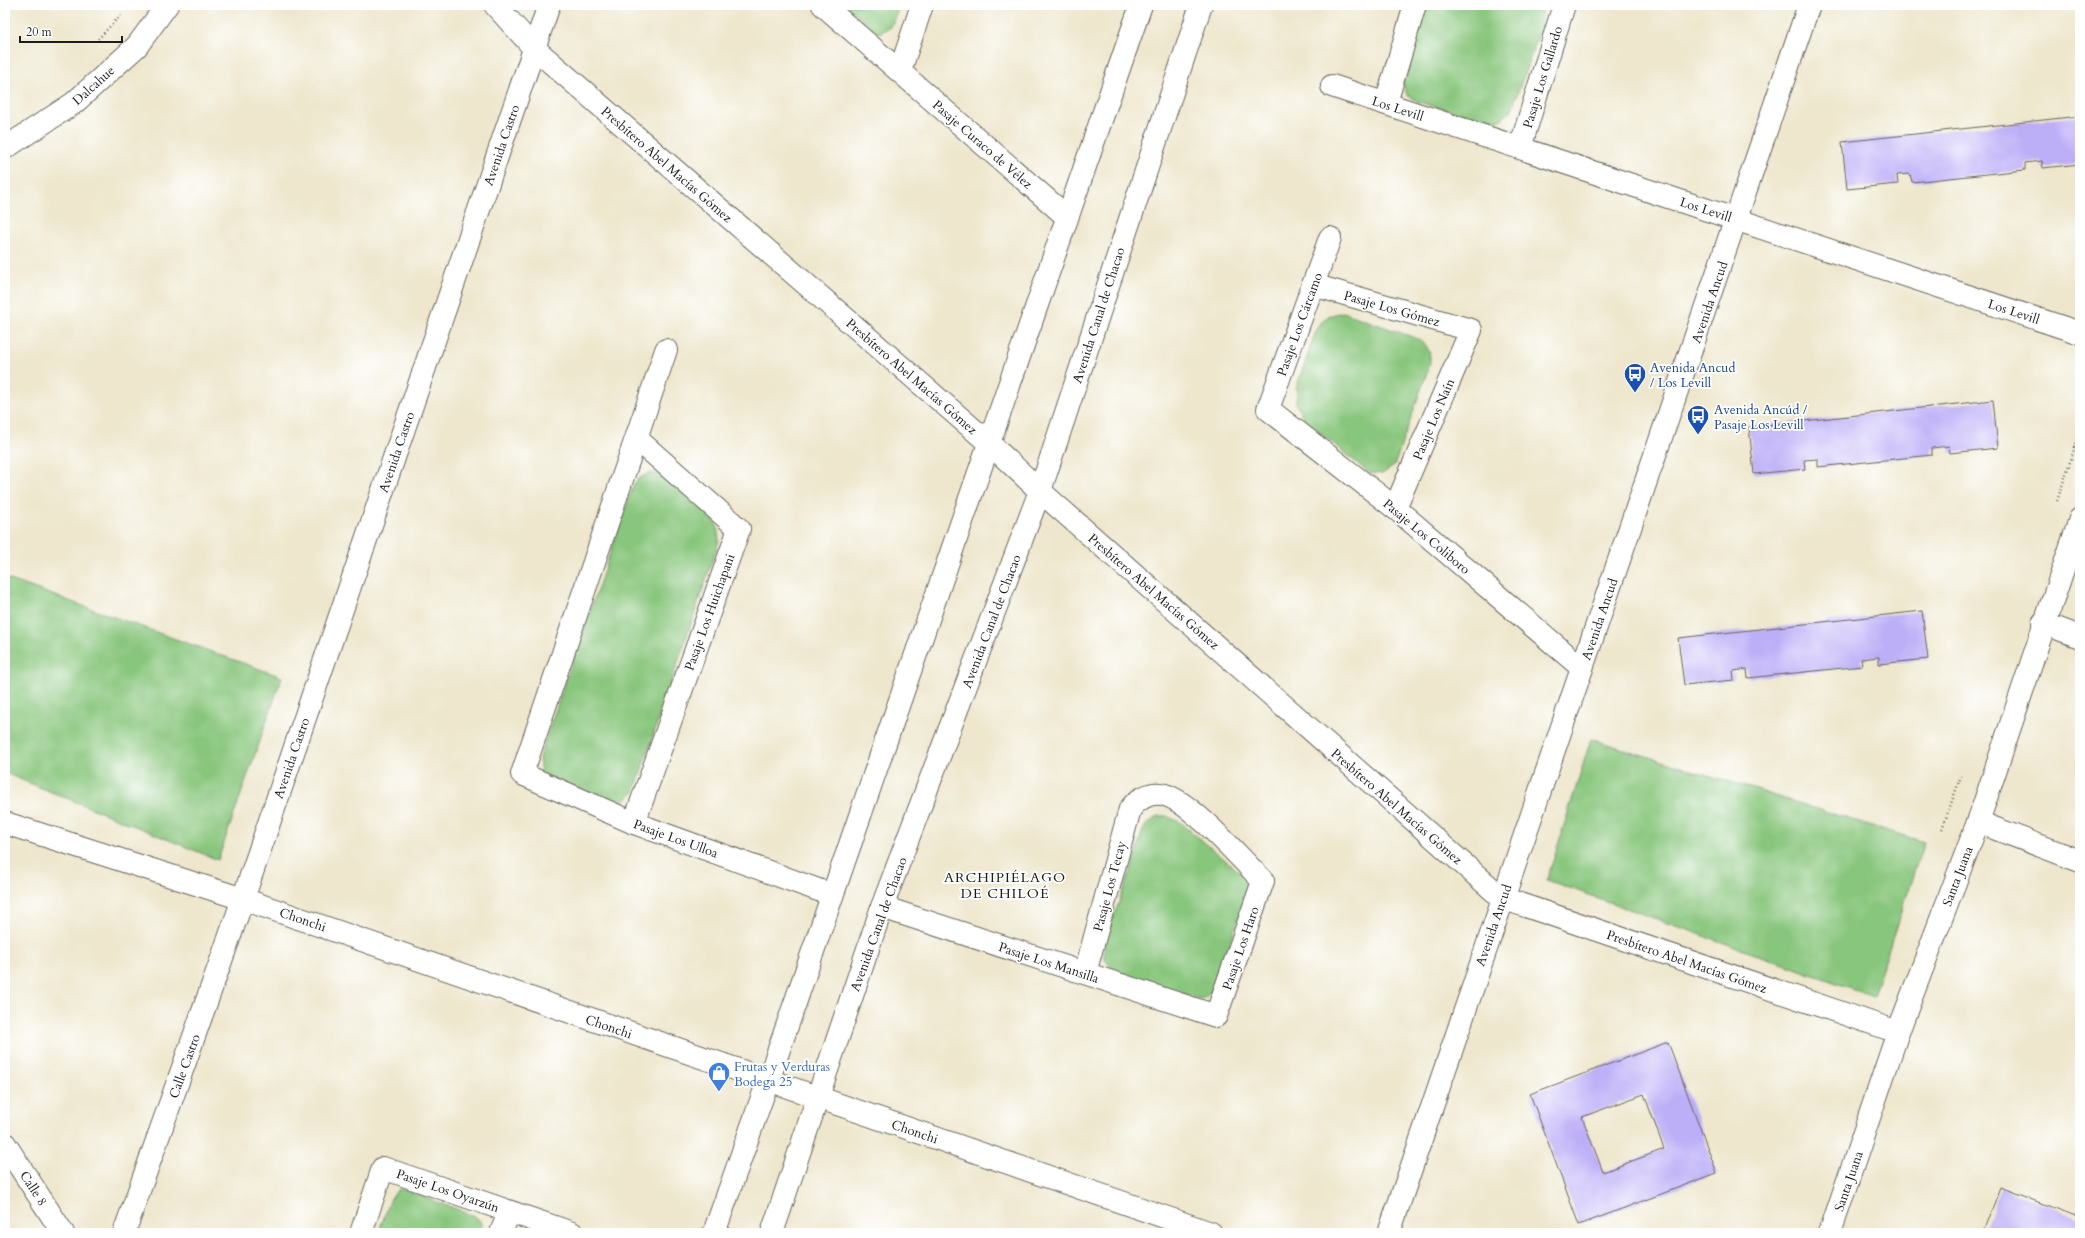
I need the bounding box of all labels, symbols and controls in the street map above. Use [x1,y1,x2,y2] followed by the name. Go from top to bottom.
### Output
[20,18,122,44] scale bar
[26,24,53,40] text: 20 m
[1519,24,1567,131] street label: Pasaje Los Gallardo
[69,62,119,110] street label: Dalcahue
[1370,92,1426,126] street label: Los Levill
[929,96,1036,193] street label: Pasaje Curaco de Vélez
[480,102,524,188] street label: Avenida Castro
[597,103,736,227] street label: Presbítero Abel Macías Gómez
[1678,193,1734,227] street label: Los Levill
[1068,245,1129,385] street label: Avenida Canal de Chacao
[1688,259,1732,346] street label: Avenida Ancud
[1273,270,1327,379] street label: Pasaje Los Cárcamo
[1342,287,1442,331] street label: Pasaje Los Gómez
[1986,295,2042,329] street label: Los Levill
[842,315,981,439] street label: Presbítero Abel Macías Gómez
[1650,359,1736,392] place label: Avenida Ancud / Los Levill
[1622,361,1648,394] bus stop icon: Avenida Ancud / Los Levill
[1409,375,1459,463] street label: Pasaje Los Naín
[1714,401,1808,434] place label: Avenida Ancúd / Pasaje Los Levill
[1685,403,1711,436] bus stop icon: Avenida Ancúd / Pasaje Los Levill
[375,409,419,495] street label: Avenida Castro
[1379,495,1474,579] street label: Pasaje Los Coliboro
[1084,530,1223,654] street label: Presbítero Abel Macías Gómez
[680,551,740,673] street label: Pasaje Los Huichapani
[958,552,1026,691] street label: Avenida Canal de Chacao
[1578,576,1622,663] street label: Avenida Ancud
[270,715,314,801] street label: Avenida Castro
[1327,745,1466,869] street label: Presbítero Abel Macías Gómez
[631,815,721,863] street label: Pasaje Los Ulloa
[1089,839,1131,933] street label: Pasaje Los Tecay
[1938,843,1978,909] street label: Santa Juana
[846,855,912,994] street label: Avenida Canal de Chacao
[944,868,1066,903] district label: ARCHIPIÉLAGO DE CHILOÉ
[1472,882,1516,969] street label: Avenida Ancud
[277,904,329,936] street label: Chonchi
[1218,904,1264,993] street label: Pasaje Los Haro
[1604,926,1769,998] street label: Presbítero Abel Macías Gómez
[996,938,1102,988] street label: Pasaje Los Mansilla
[583,1011,635,1043] street label: Chonchi
[165,1032,205,1101] street label: Calle Castro
[734,1058,830,1091] place label: Frutas y Verduras Bodega 25
[706,1060,732,1093] shop icon: Frutas y Verduras Bodega 25
[889,1116,941,1148] street label: Chonchi
[1830,1148,1868,1214] street label: Santa Juana
[394,1165,502,1217] street label: Pasaje Los Oyarzún
[15,1168,51,1209] street label: Calle 8

